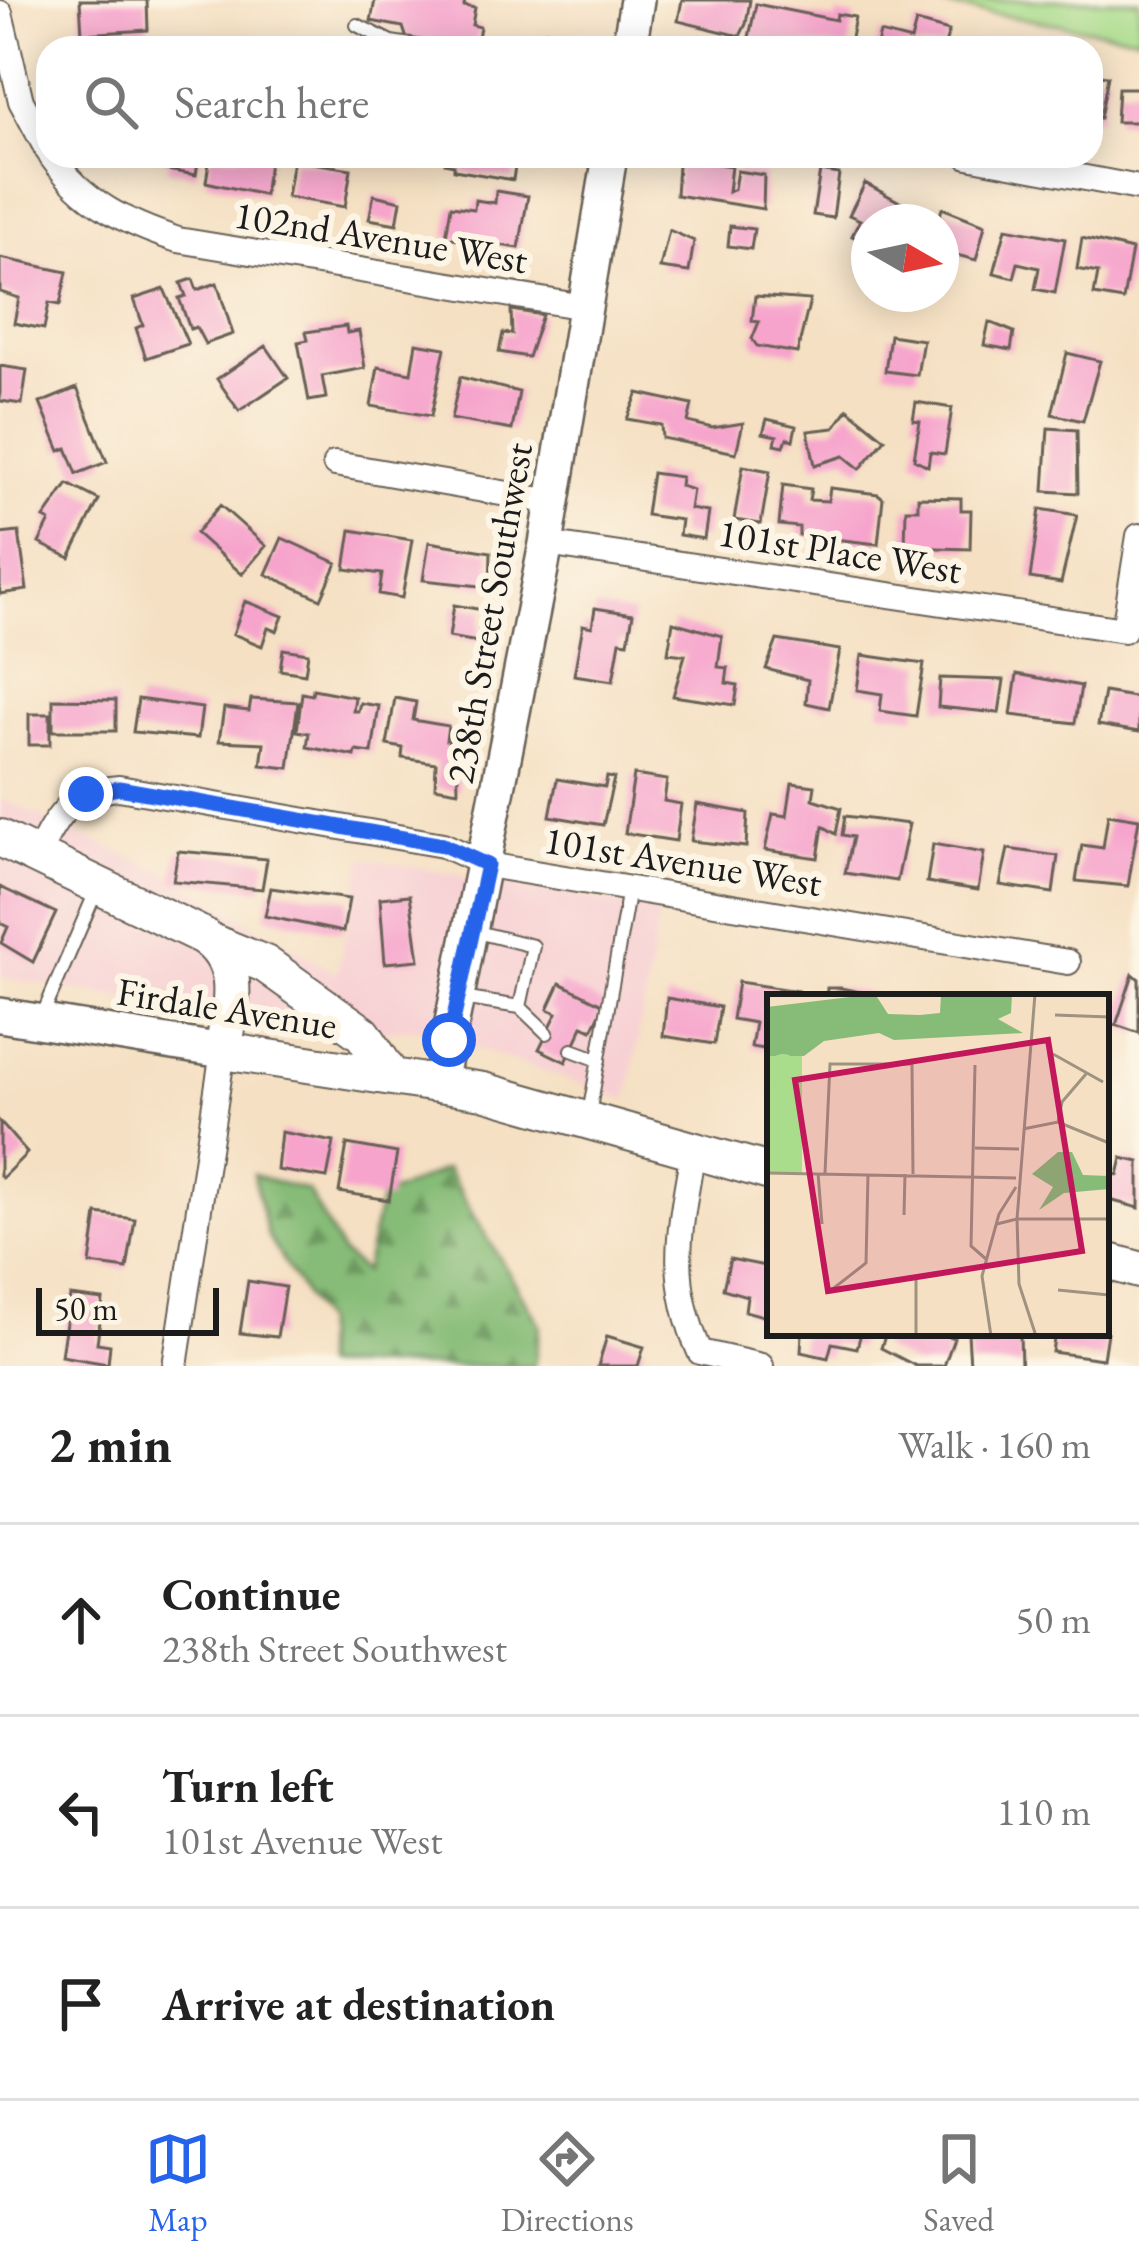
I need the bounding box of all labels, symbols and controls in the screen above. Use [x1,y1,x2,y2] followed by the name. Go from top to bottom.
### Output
[36,36,1103,168] search box
[78,69,144,135] icon: search
[174,73,369,131] text: Search here
[231,189,531,285] street label: 102nd Avenue West
[851,204,959,312] north arrow
[434,439,544,787] street label: 238th Street Southwest
[715,507,965,595] street label: 101st Place West
[59,767,113,821] route end
[541,814,825,908] street label: 101st Avenue West
[113,965,341,1051] street label: Firdale Avenue
[767,994,1109,1336] inset map
[422,1013,476,1067] route start
[36,1282,219,1335] scale bar
[54,1287,118,1330] text: 50 m
[48,1411,172,1477] text: 2 min
[898,1419,1091,1470] text: Walk · 160 m
[162,1565,340,1623] text: Continue
[48,1587,114,1653] icon: ahead
[1015,1594,1091,1645] text: 50 m
[162,1623,507,1674] text: 238th Street Southwest
[162,1757,334,1815] text: Turn left
[48,1779,114,1845] icon: left
[997,1786,1091,1837] text: 110 m
[162,1815,442,1866] text: 101st Avenue West
[48,1971,114,2037] icon: arrive
[162,1975,555,2033] text: Arrive at destination
[145,2126,211,2241] tab: Map
[501,2126,634,2241] tab: Directions
[923,2126,994,2241] tab: Saved

